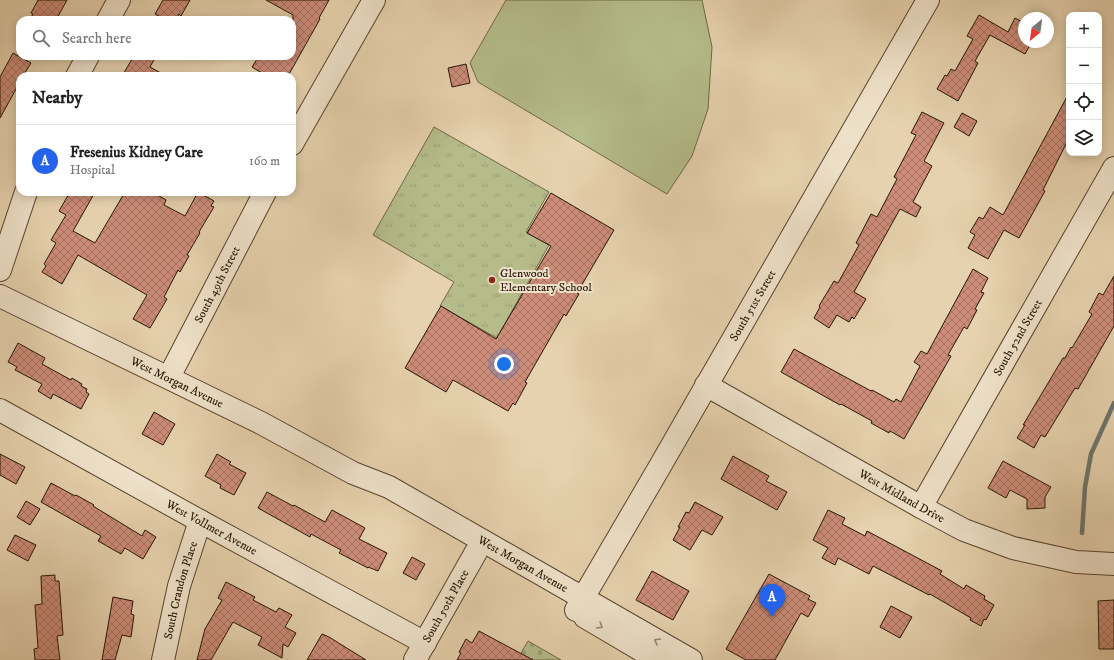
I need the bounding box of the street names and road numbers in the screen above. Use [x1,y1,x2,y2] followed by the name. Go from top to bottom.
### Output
[191,244,244,326] street label: South 49th Street
[726,267,779,344] street label: South 51st Street
[990,297,1046,379] street label: South 52nd Street
[127,353,226,412] street label: West Morgan Avenue
[855,466,947,526] street label: West Midland Drive
[162,496,260,559] street label: West Vollmer Avenue
[474,532,570,596] street label: West Morgan Avenue
[161,539,201,641] street label: South Crandon Place
[419,567,473,645] street label: South 50th Place

